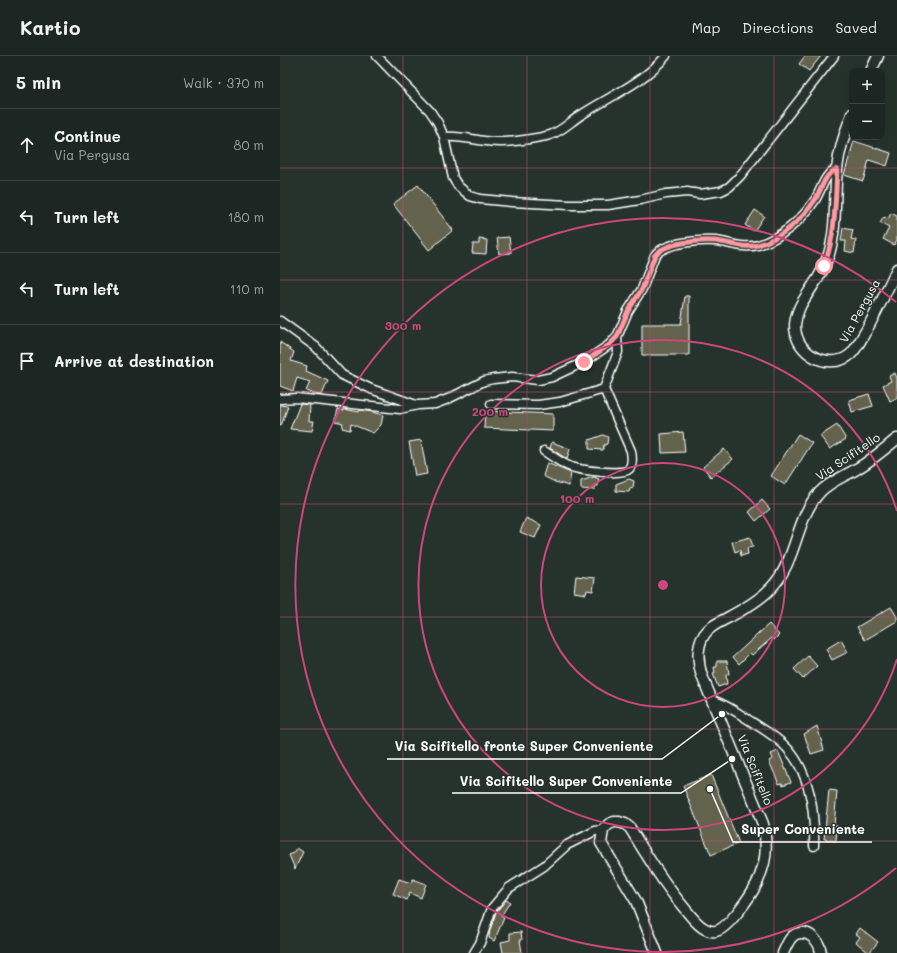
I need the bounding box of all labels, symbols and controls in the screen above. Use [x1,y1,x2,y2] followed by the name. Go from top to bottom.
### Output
[20,15,80,40] text: Kartio
[692,18,720,37] text: Map
[742,18,813,37] text: Directions
[835,18,877,37] text: Saved
[849,68,885,140] map controls
[849,68,885,104] button: +
[16,71,61,93] text: 5 min
[183,74,264,91] text: Walk · 370 m
[849,104,885,140] button: −
[54,126,121,146] text: Continue
[16,134,38,156] icon: ahead
[234,136,264,153] text: 80 m
[54,146,130,163] text: Via Pergusa
[16,206,38,228] icon: left
[54,207,119,227] text: Turn left
[228,208,264,225] text: 180 m
[815,257,833,275] route start
[835,276,883,345] street label: Via Pergusa
[16,278,38,300] icon: left
[54,279,119,299] text: Turn left
[230,280,264,297] text: 110 m
[385,317,421,333] text: 300 m
[16,350,38,372] icon: arrive
[54,351,214,371] text: Arrive at destination
[575,353,593,371] route end
[472,403,508,419] text: 200 m
[812,429,883,484] street label: Via Scifitello
[560,490,594,506] text: 100 m
[656,578,670,592] centre of rings
[735,732,777,807] street label: Via Scifitello
[387,734,662,759] callout: Via Scifitello fronte Super Conveniente
[395,737,653,754] text: Via Scifitello fronte Super Conveniente
[452,768,681,793] callout: Via Scifitello Super Conveniente
[460,772,672,789] text: Via Scifitello Super Conveniente
[733,817,872,842] callout: Super Conveniente
[741,820,865,837] text: Super Conveniente

